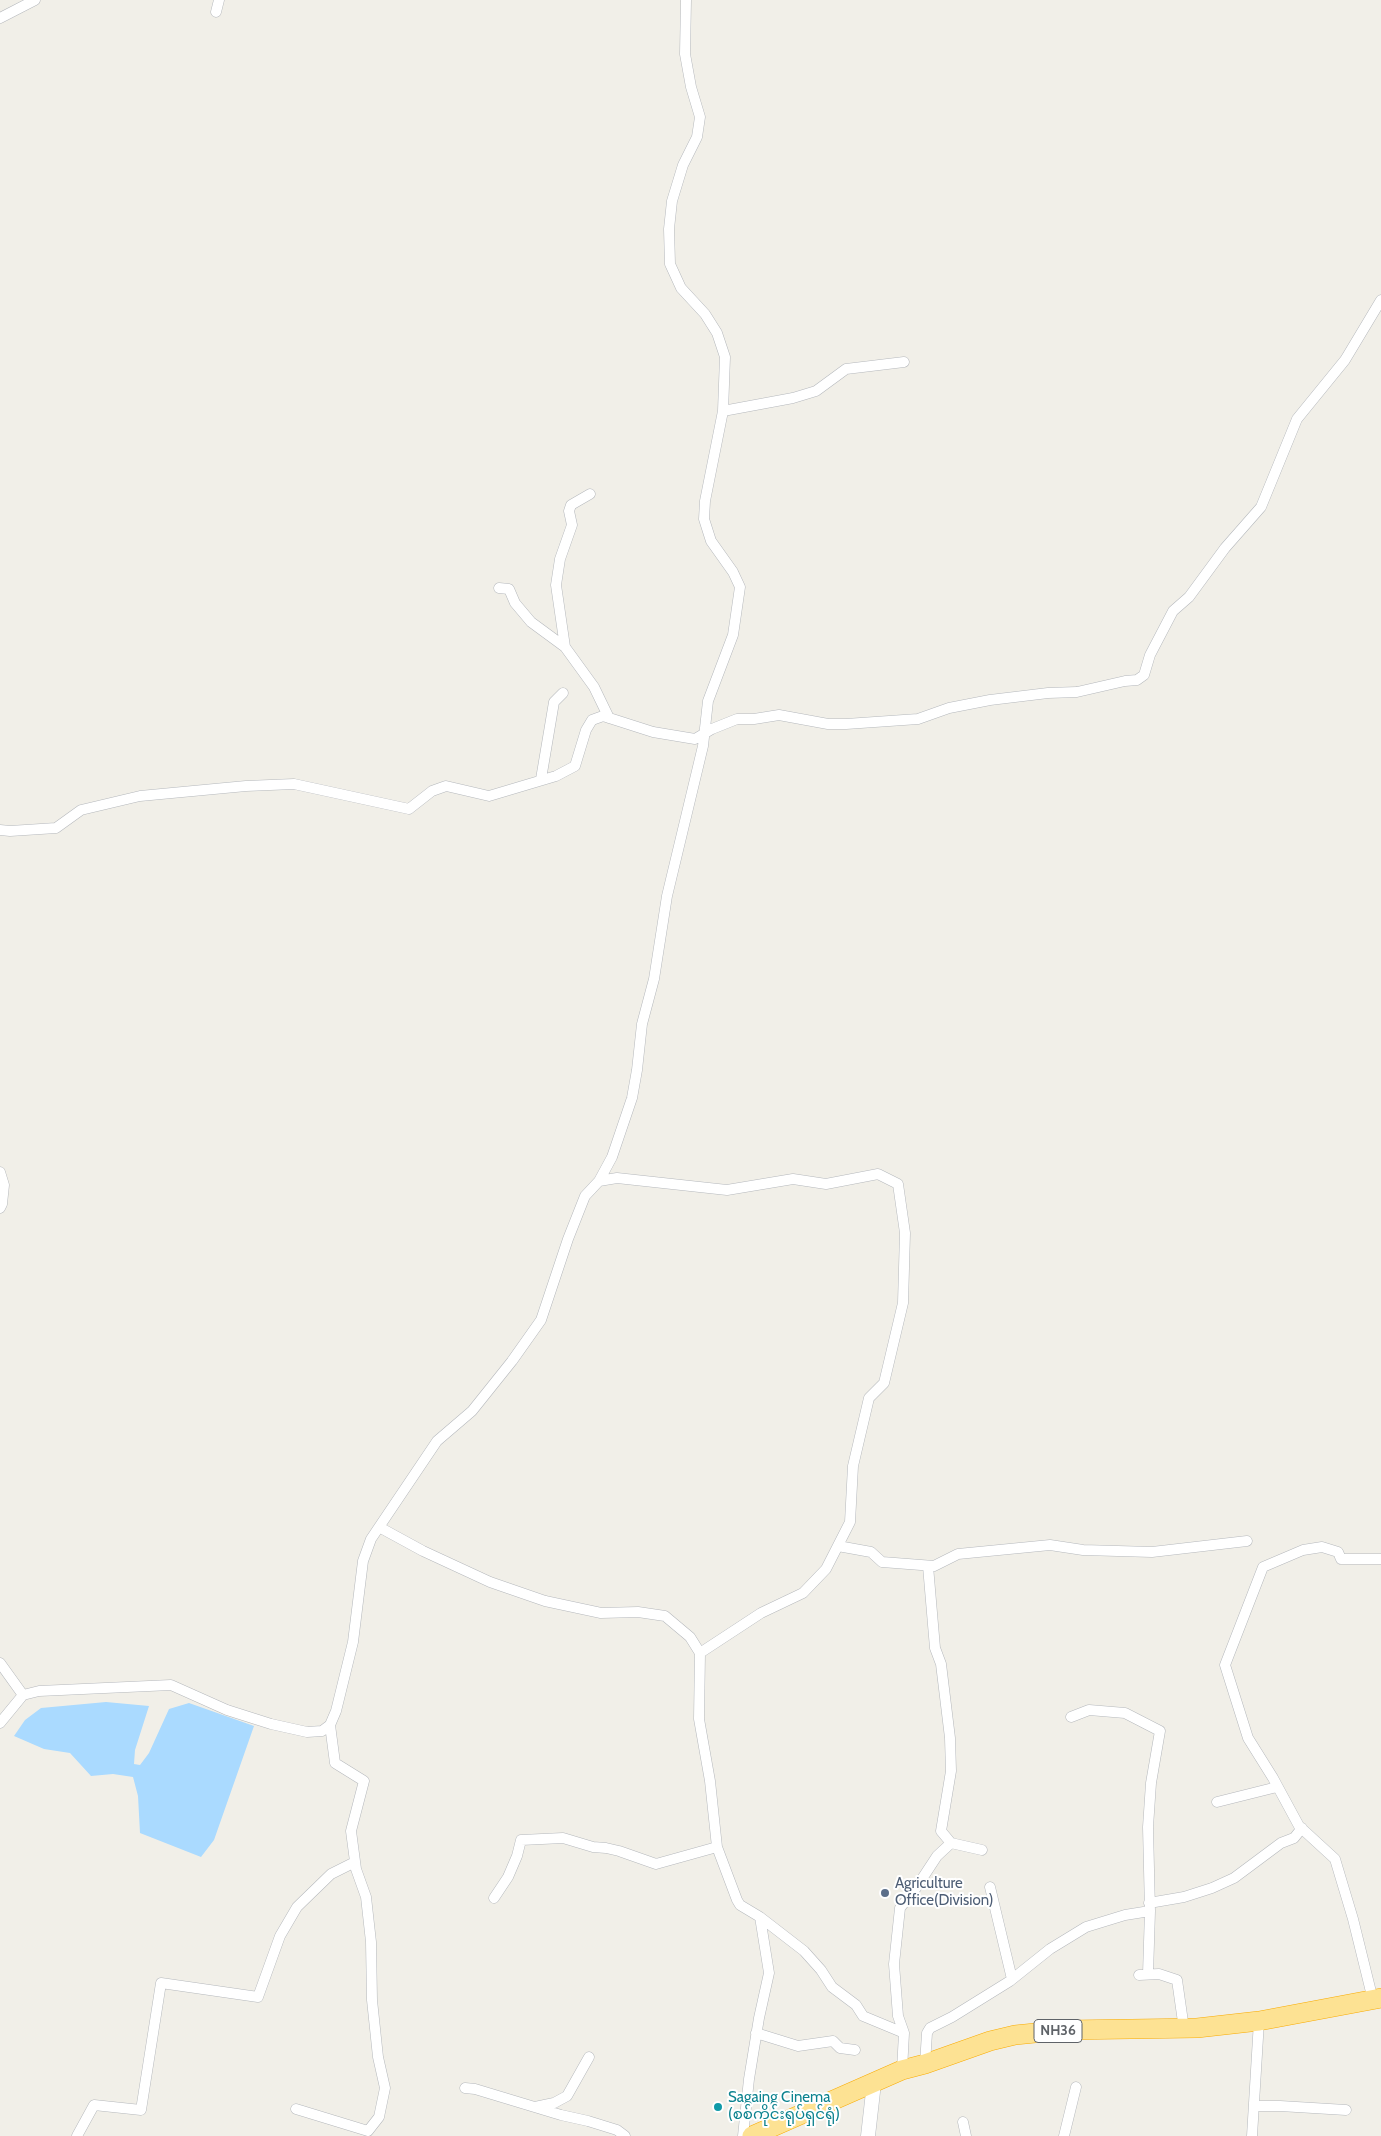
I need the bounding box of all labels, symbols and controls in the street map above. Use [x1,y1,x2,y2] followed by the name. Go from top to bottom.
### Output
[895,1875,993,1910] place label: Agriculture Office(Division)
[879,1887,891,1899] marker: Agriculture Office(Division)
[1034,2020,1082,2042] road number: NH36
[728,2089,840,2124] place label: Sagaing Cinema (စစ်ကိုင်းရုပ်ရှင်ရုံ)
[712,2101,724,2113] marker: Sagaing Cinema (စစ်ကိုင်းရုပ်ရှင်ရုံ)

